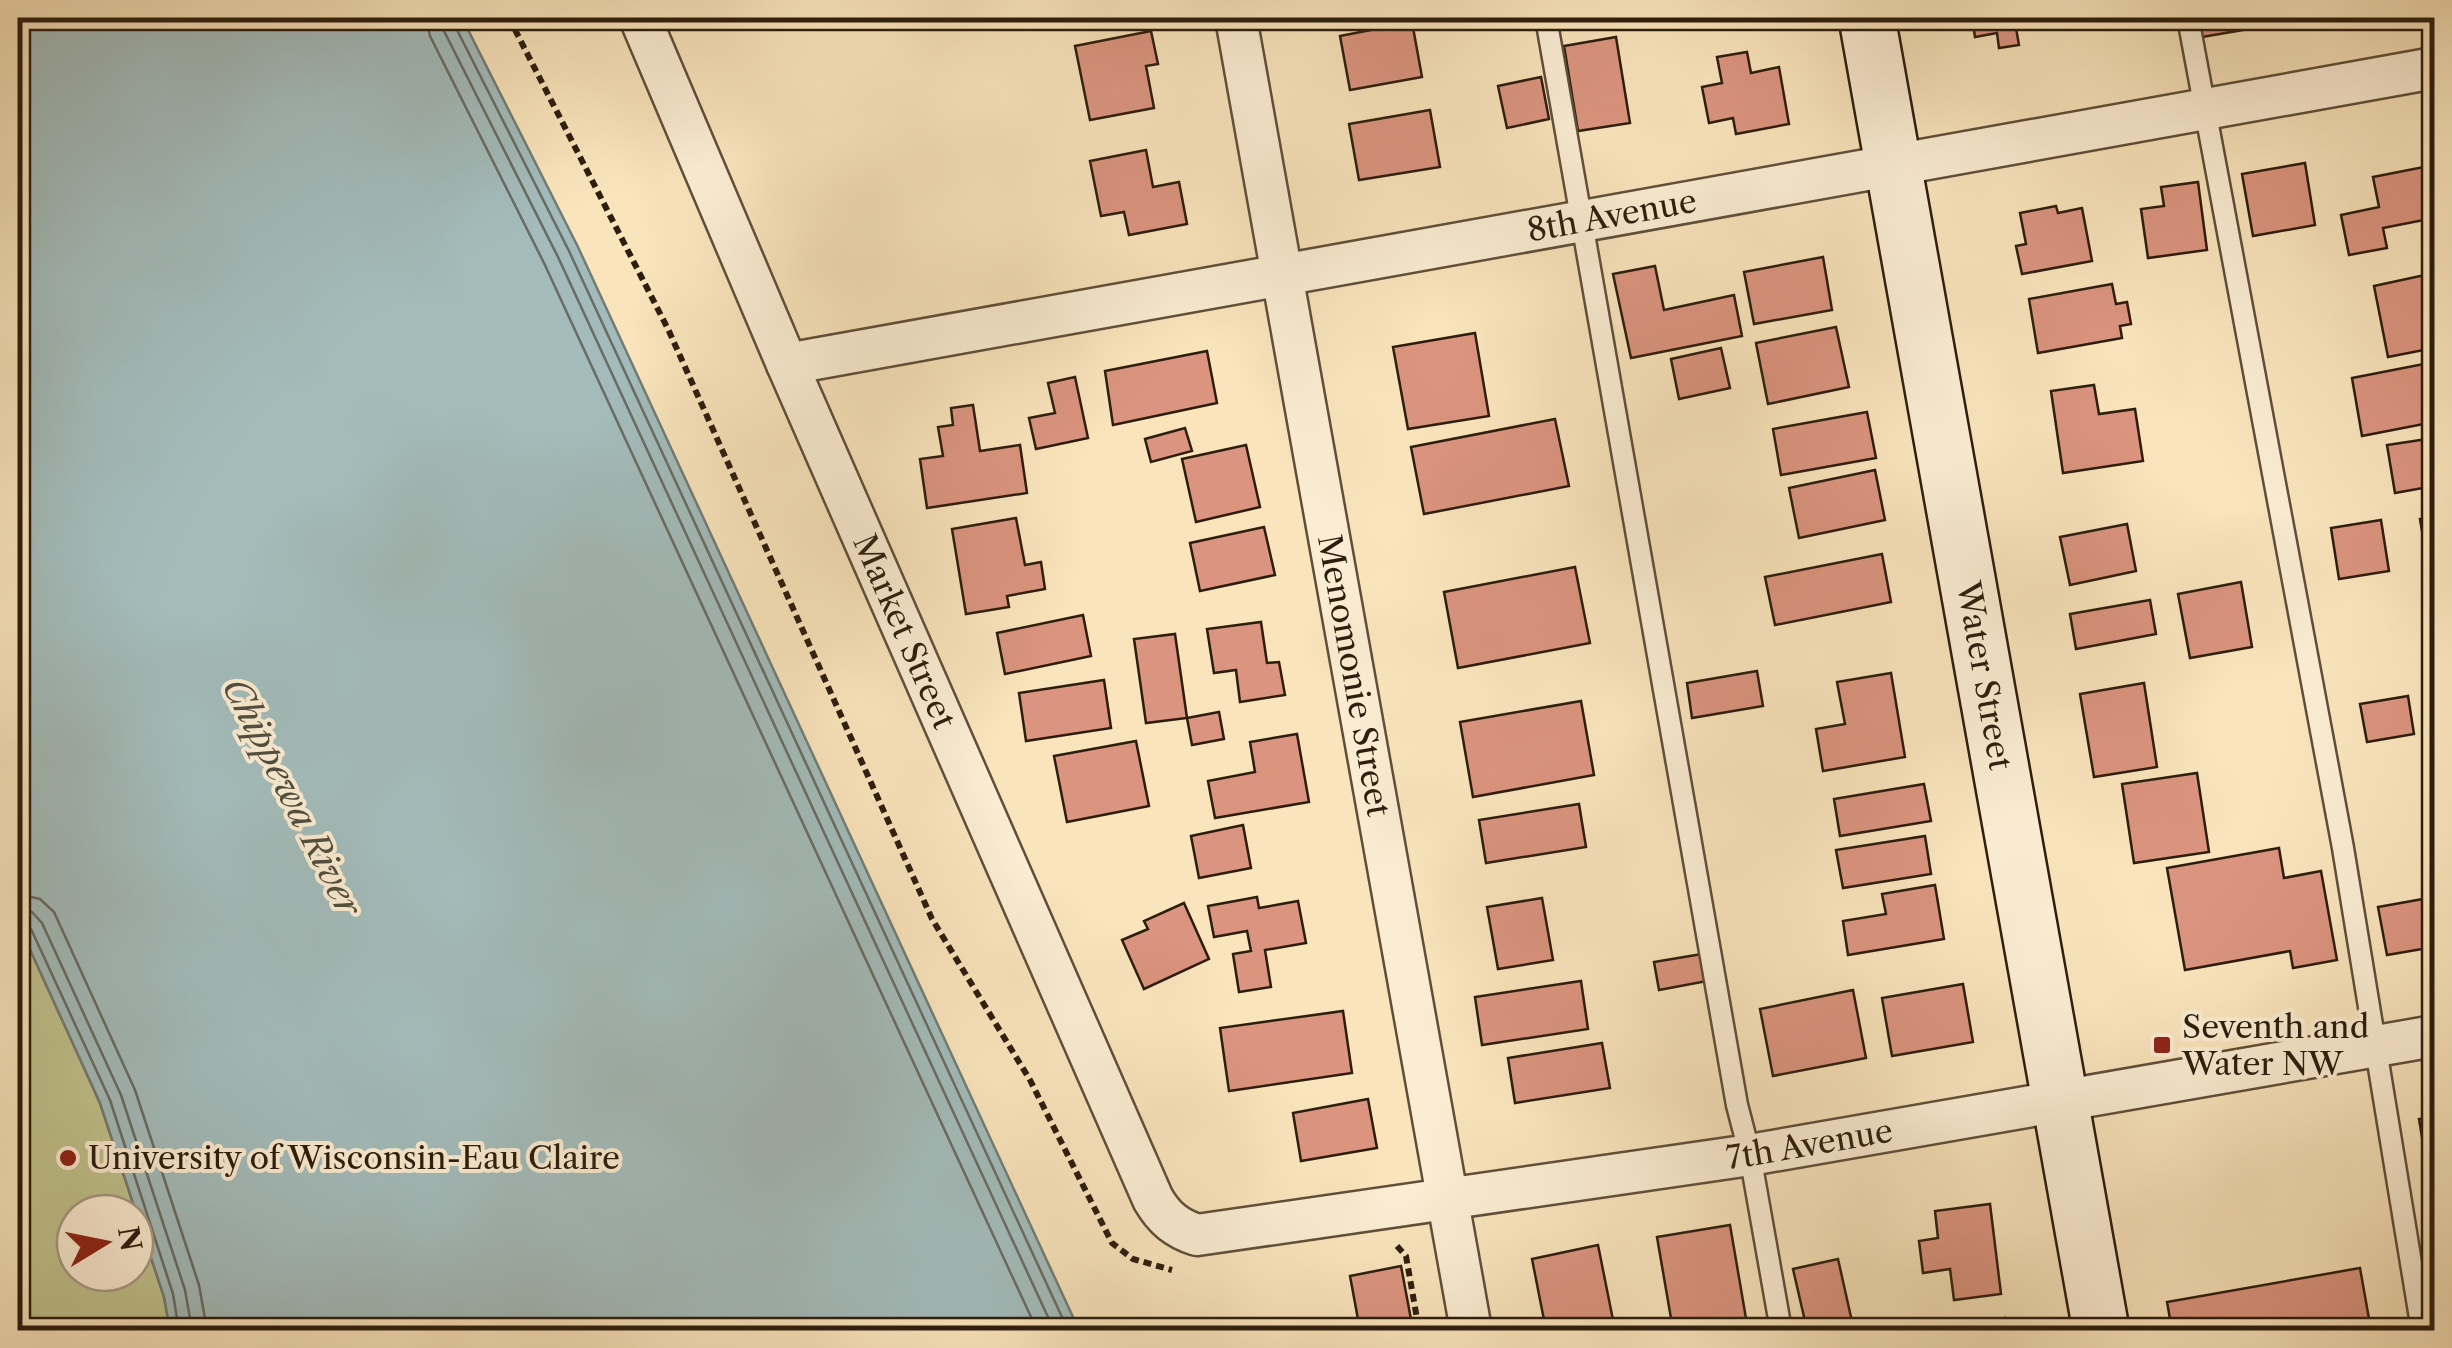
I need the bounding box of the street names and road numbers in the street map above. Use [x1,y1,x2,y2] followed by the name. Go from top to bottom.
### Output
[1524,181,1699,250] street label: 8th Avenue
[845,528,965,735] street label: Market Street
[1310,531,1399,820] street label: Menomonie Street
[1949,577,2021,773] street label: Water Street
[1724,1111,1895,1177] street label: 7th Avenue

